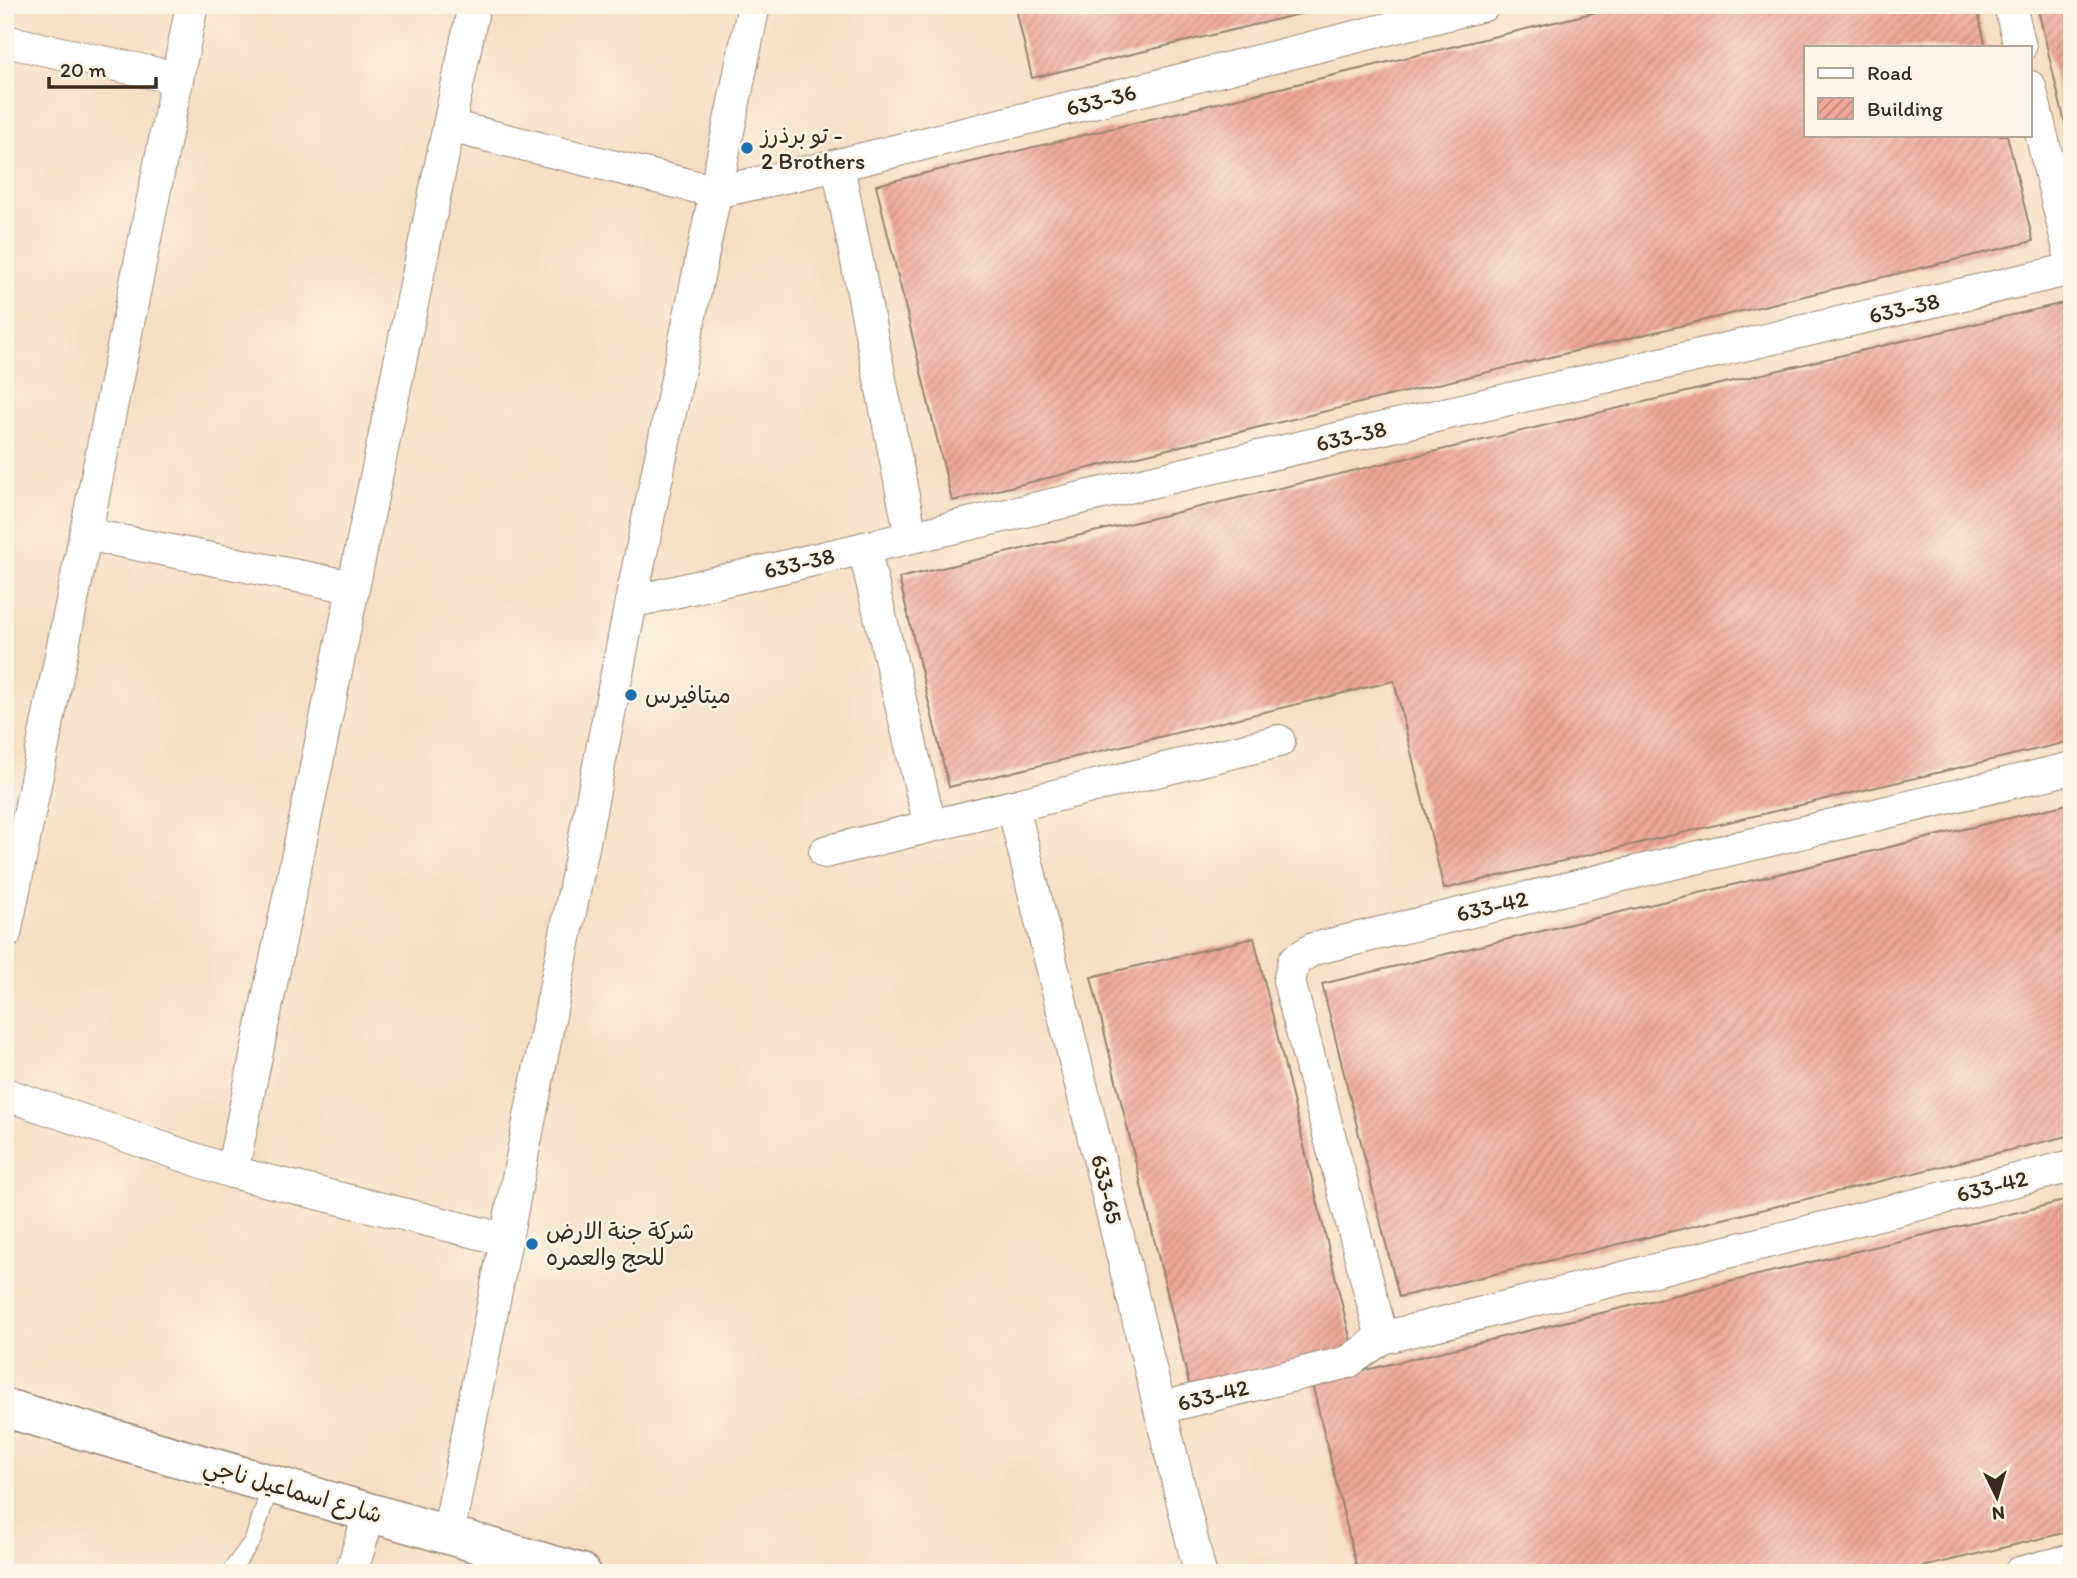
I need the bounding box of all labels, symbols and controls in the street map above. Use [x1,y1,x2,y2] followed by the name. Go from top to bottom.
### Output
[49,46,156,90] scale bar
[1804,46,2032,136] legend
[60,57,107,82] text: 20 m
[1867,60,1913,85] text: Road
[1063,78,1139,122] street label: 633-36
[1867,96,1943,121] text: Building
[759,121,865,175] place label: تو برذرز - 2 Brothers
[739,140,755,156] marker: تو برذرز - 2 Brothers
[1866,286,1942,330] street label: 633-38
[1313,414,1389,458] street label: 633-38
[761,541,837,585] street label: 633-38
[645,681,731,709] place label: ميتافيرس
[623,687,639,703] marker: ميتافيرس
[1454,884,1530,928] street label: 633-42
[1085,1151,1129,1227] street label: 633-65
[1953,1164,2031,1208] street label: 633-42
[546,1217,694,1273] place label: شركة جنة الارض للحج والعمره
[524,1236,540,1252] marker: شركة جنة الارض للحج والعمره
[1174,1373,1252,1417] street label: 633-42
[199,1451,385,1536] street label: شارع اسماعيل ناجي
[1962,1462,2032,1532] north arrow
[1991,1501,2006,1525] text: N

